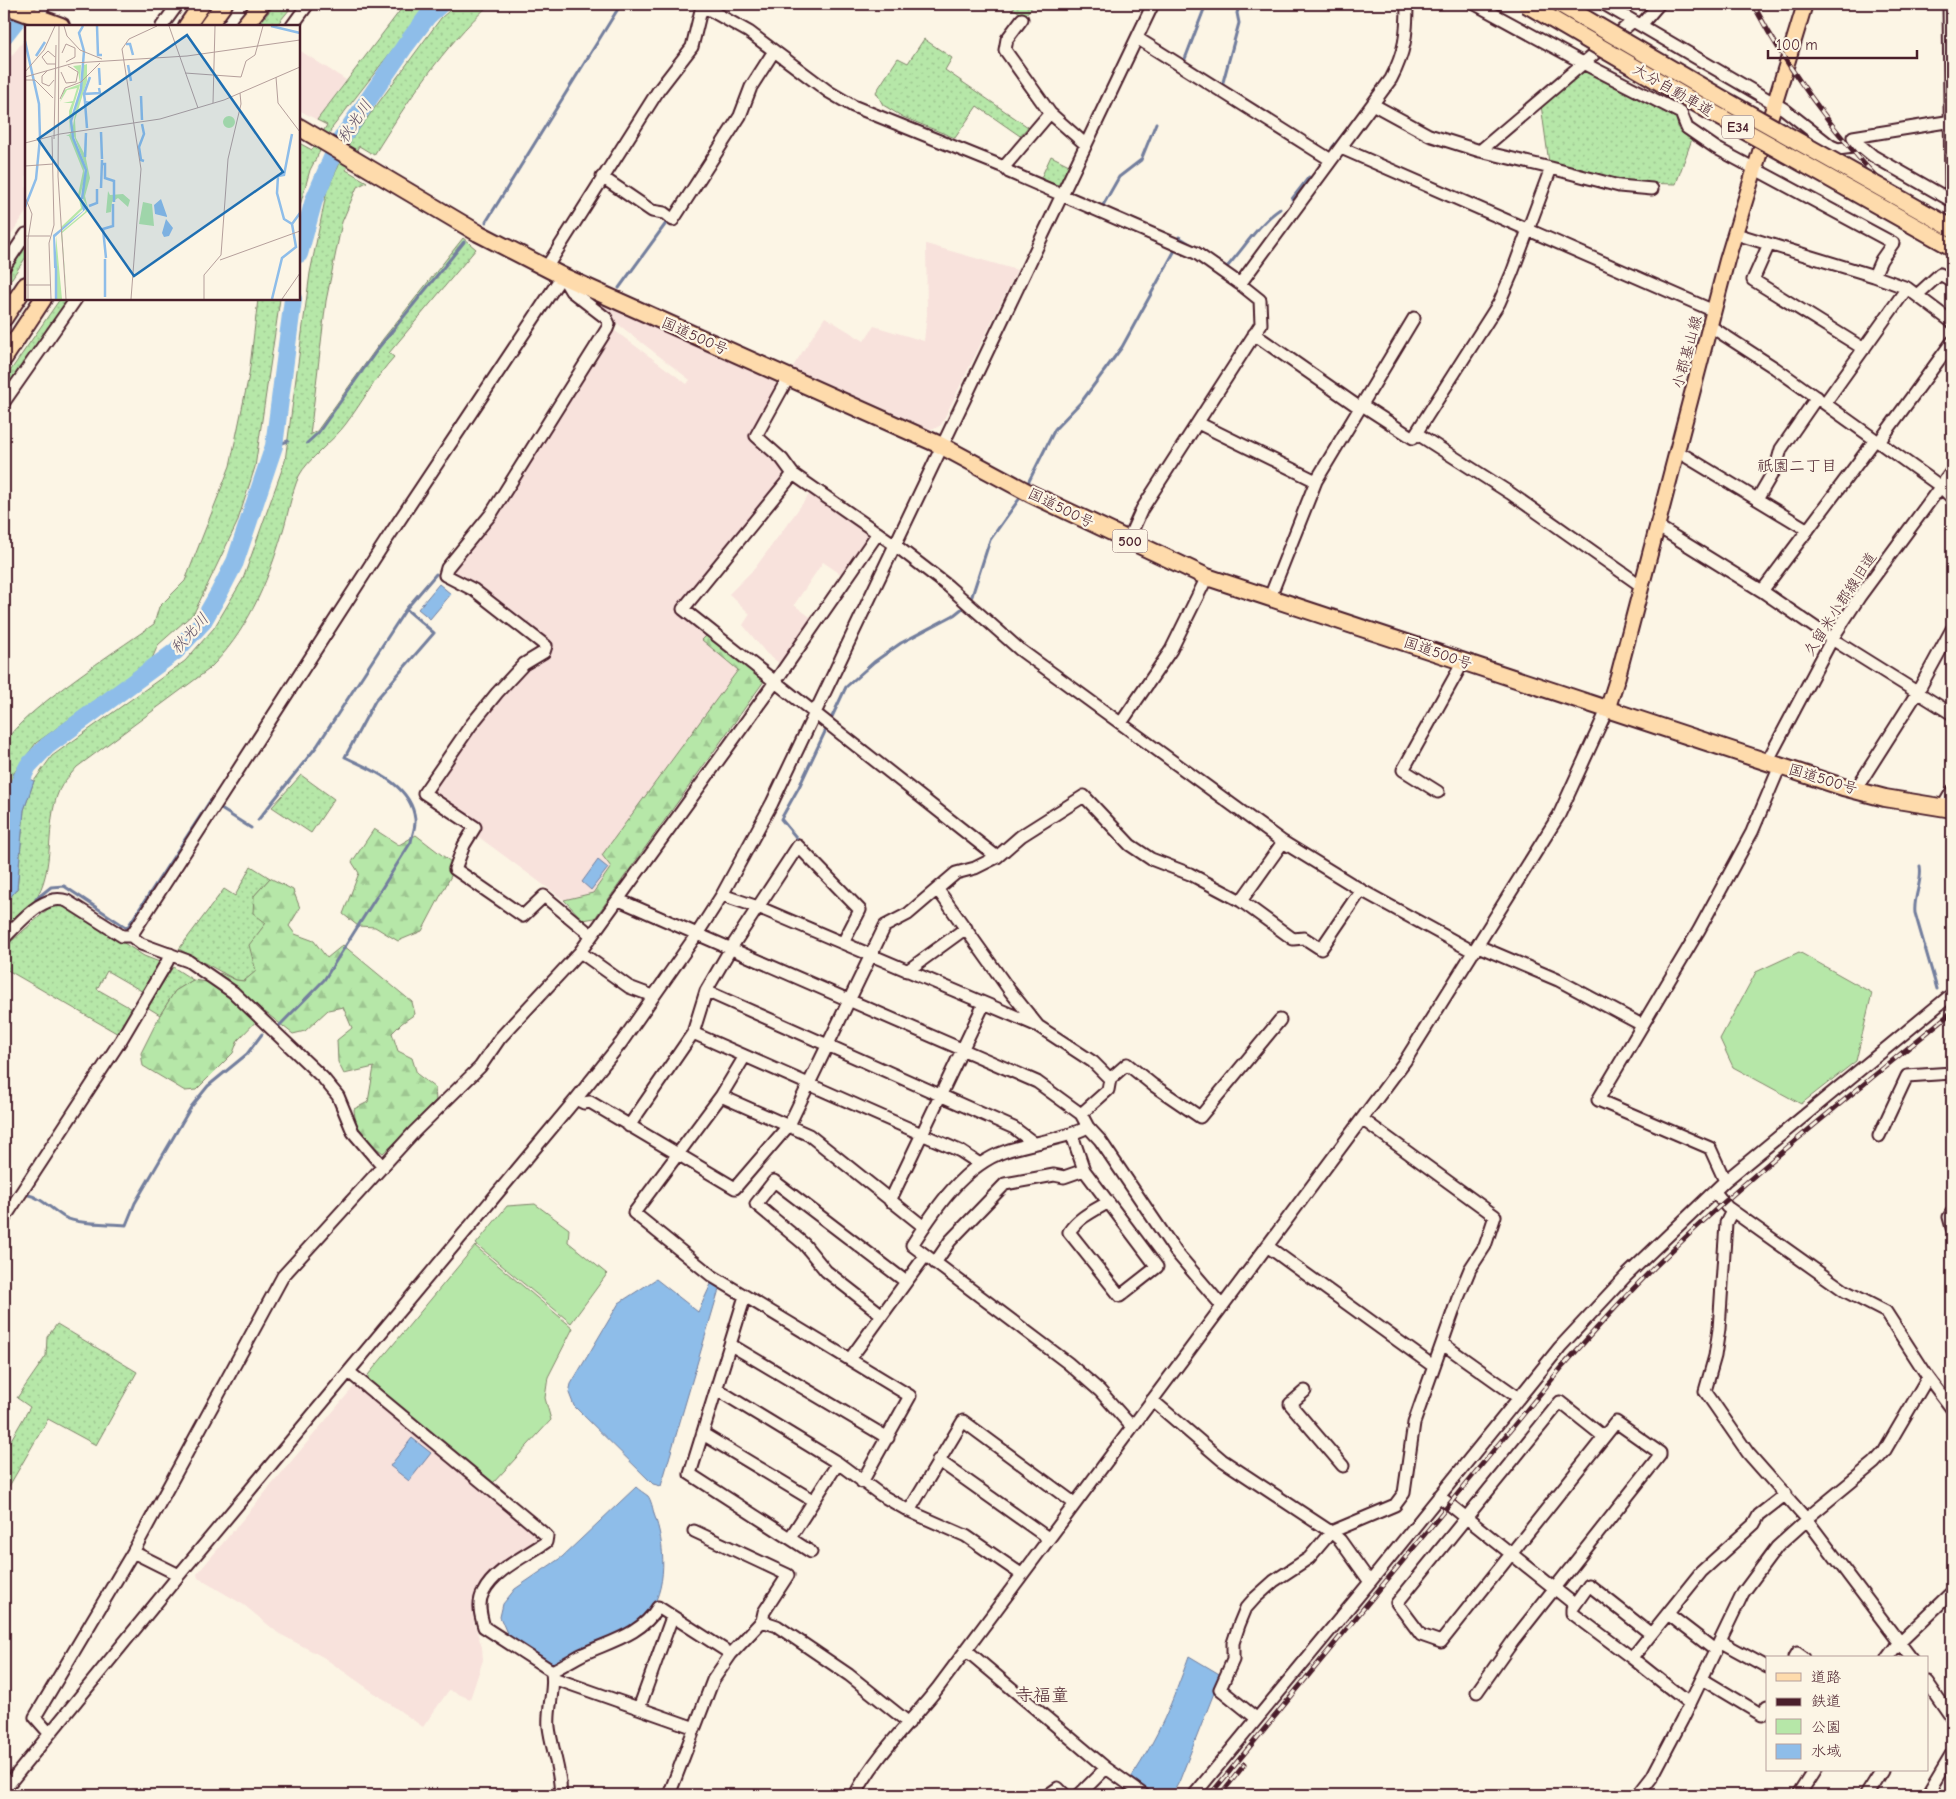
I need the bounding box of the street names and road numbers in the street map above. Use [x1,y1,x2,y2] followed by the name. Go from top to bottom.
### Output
[1630,60,1716,120] street label: 大分自動車道
[1722,115,1754,138] road number: E34
[659,313,731,359] street label: 国道500号
[1669,313,1705,391] street label: 小郡基山線
[1025,484,1097,532] street label: 国道500号
[1112,530,1148,552] road number: 500
[1800,549,1880,659] street label: 久留米小郡線旧道
[1401,633,1475,673] street label: 国道500号
[1786,760,1860,798] street label: 国道500号

